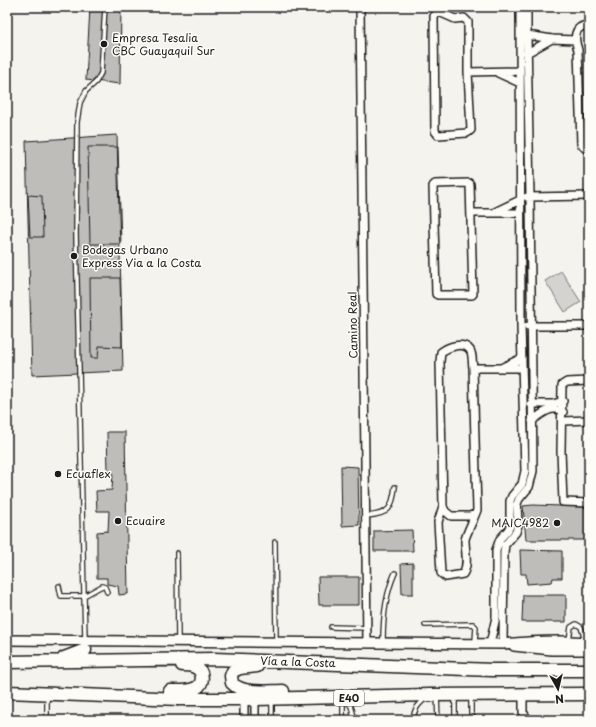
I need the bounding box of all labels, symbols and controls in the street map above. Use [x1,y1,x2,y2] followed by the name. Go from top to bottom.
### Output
[112,29,216,59] place label: Empresa Tesalia CBC Guayaquil Sur
[99,39,109,49] marker: Empresa Tesalia CBC Guayaquil Sur
[82,241,201,271] place label: Bodegas Urbano Express Via a la Costa
[69,251,79,261] marker: Bodegas Urbano Express Via a la Costa
[343,291,362,359] street label: Camino Real
[66,465,111,482] place label: Ecuaflex
[53,469,63,479] marker: Ecuaflex
[126,512,166,529] place label: Ecuaire
[491,514,549,531] place label: MAIC4982
[113,516,123,526] marker: Ecuaire
[552,518,562,528] marker: MAIC4982
[260,652,336,671] street label: Vía a la Costa
[538,669,578,709] north arrow
[334,690,364,706] road number: E40
[554,690,565,708] text: N

